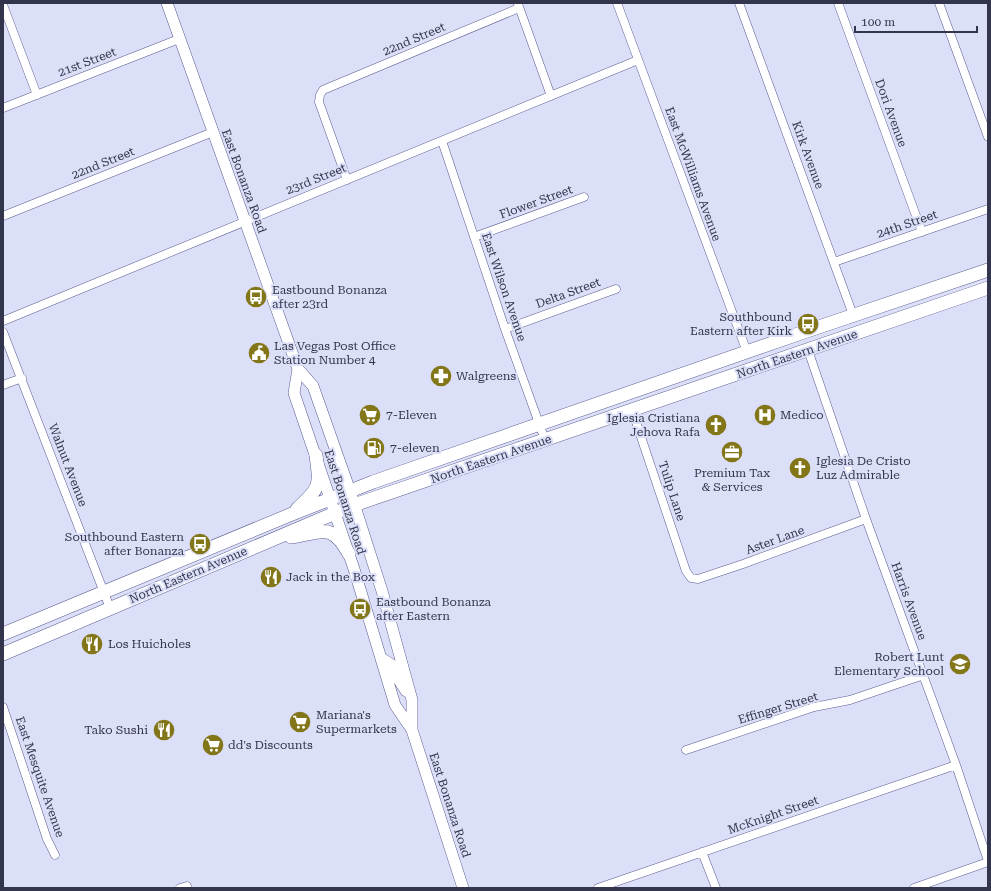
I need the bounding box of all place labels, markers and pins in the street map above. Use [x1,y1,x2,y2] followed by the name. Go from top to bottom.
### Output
[272,283,388,311] place label: Eastbound Bonanza after 23rd
[243,284,269,310] bus stop icon: Eastbound Bonanza after 23rd
[690,310,792,338] place label: Southbound Eastern after Kirk
[795,311,821,337] bus stop icon: Southbound Eastern after Kirk
[274,339,396,367] place label: Las Vegas Post Office Station Number 4
[246,340,272,366] public building icon: Las Vegas Post Office Station Number 4
[428,363,454,389] pharmacy icon: Walgreens
[456,369,516,383] place label: Walgreens
[357,402,383,428] supermarket icon: 7-Eleven
[752,402,778,428] hospital icon: Medico
[386,408,437,422] place label: 7-Eleven
[780,408,824,422] place label: Medico
[607,411,700,439] place label: Iglesia Cristiana Jehova Rafa
[703,412,729,438] church icon: Iglesia Cristiana Jehova Rafa
[361,435,387,461] fuel station icon: 7-eleven
[719,439,745,465] office icon: Premium Tax & Services
[390,441,440,455] place label: 7-eleven
[816,454,911,482] place label: Iglesia De Cristo Luz Admirable
[787,455,813,481] church icon: Iglesia De Cristo Luz Admirable
[694,466,770,494] place label: Premium Tax & Services
[65,530,184,558] place label: Southbound Eastern after Bonanza
[187,531,213,557] bus stop icon: Southbound Eastern after Bonanza
[258,564,284,590] restaurant icon: Jack in the Box
[286,570,375,584] place label: Jack in the Box
[376,595,492,623] place label: Eastbound Bonanza after Eastern
[347,596,373,622] bus stop icon: Eastbound Bonanza after Eastern
[79,631,105,657] restaurant icon: Los Huicholes
[108,637,191,651] place label: Los Huicholes
[834,650,945,678] place label: Robert Lunt Elementary School
[947,651,973,677] school or university icon: Robert Lunt Elementary School
[316,708,397,736] place label: Mariana's Supermarkets
[287,709,313,735] supermarket icon: Mariana's Supermarkets
[151,717,177,743] restaurant icon: Tako Sushi
[84,723,148,737] place label: Tako Sushi
[200,732,226,758] supermarket icon: dd's Discounts
[228,738,313,752] place label: dd's Discounts

